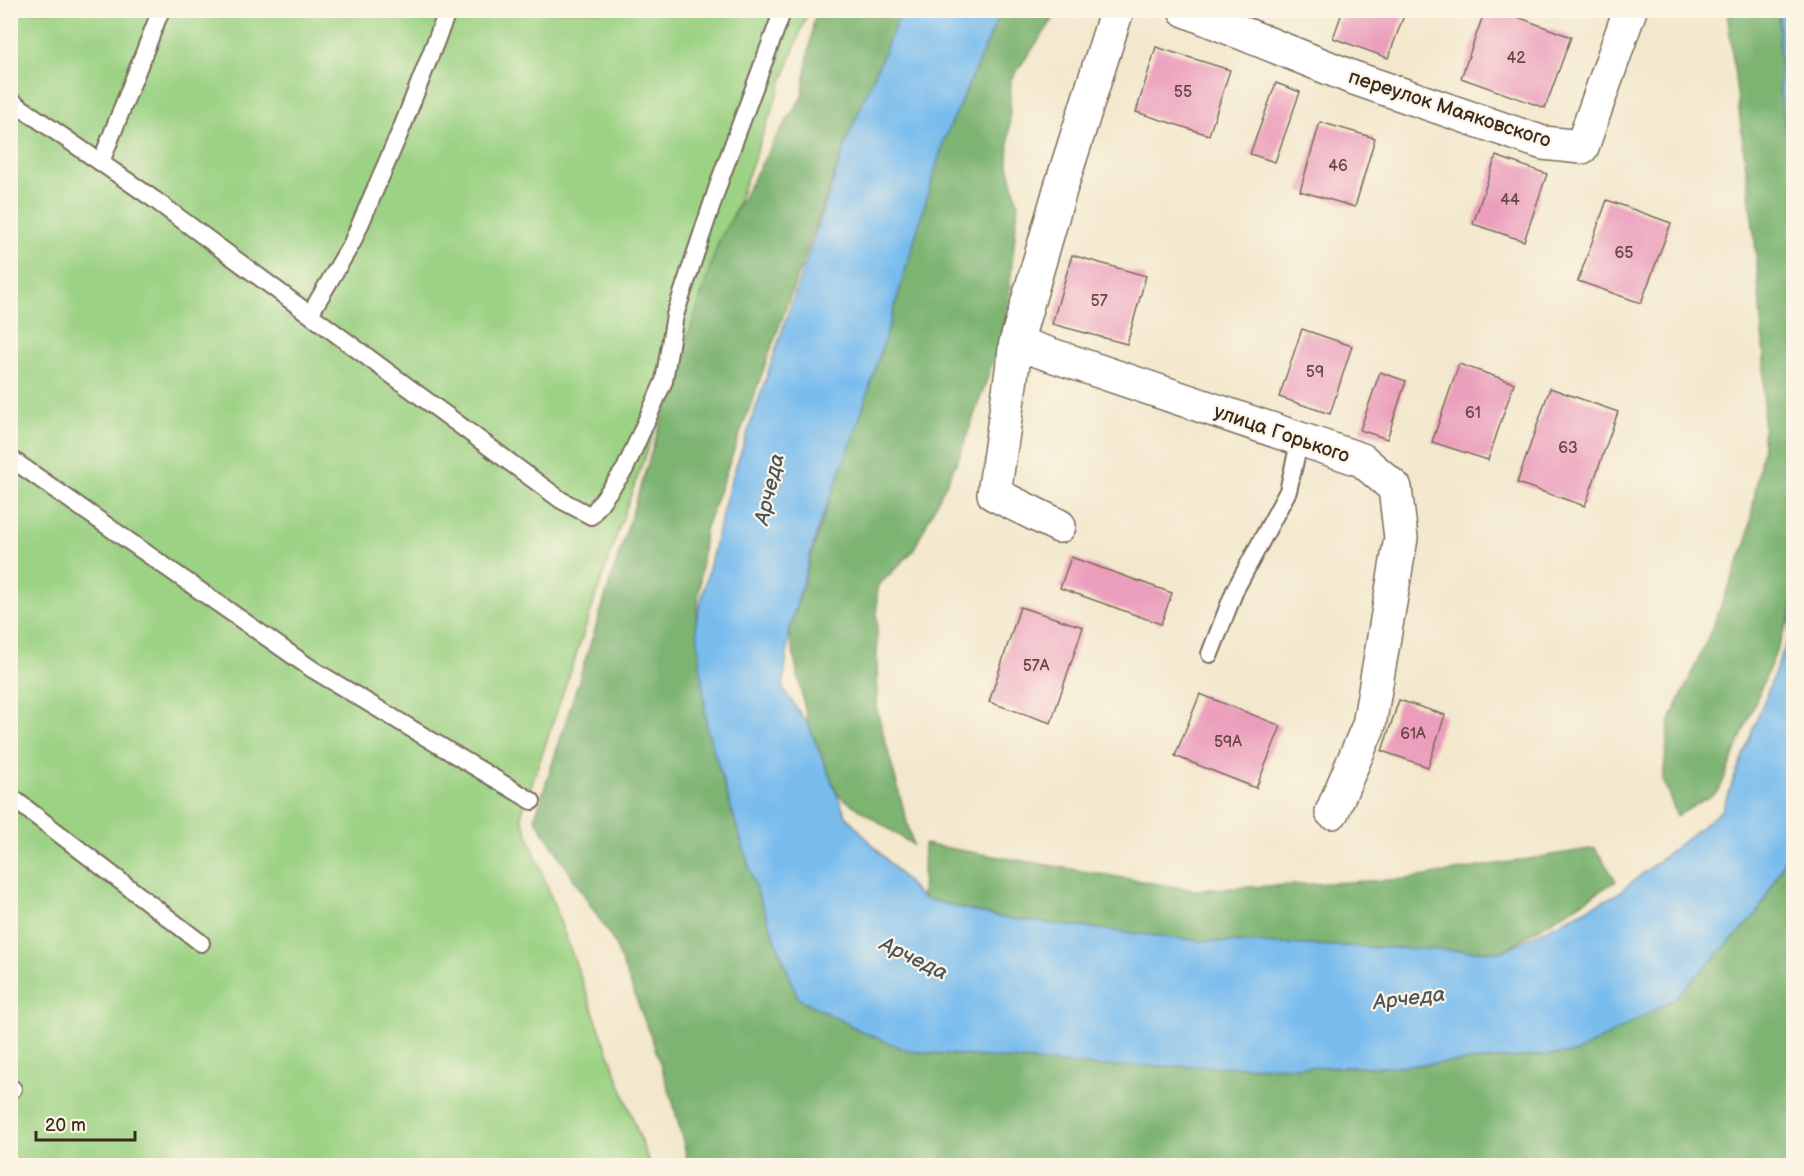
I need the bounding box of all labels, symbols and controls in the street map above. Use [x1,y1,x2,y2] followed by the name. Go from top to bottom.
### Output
[1506,49,1526,68] house number: 42
[1345,65,1554,153] street label: переулок Маяковского
[1174,83,1192,102] house number: 55
[1328,157,1348,176] house number: 46
[1500,191,1520,210] house number: 44
[1615,244,1633,263] house number: 65
[1090,292,1108,311] house number: 57
[1306,363,1324,382] house number: 59
[1211,399,1353,468] street label: улица Горького
[1465,404,1481,423] house number: 61
[1558,439,1578,458] house number: 63
[749,451,790,529] water label: Арчеда
[1023,657,1050,676] house number: 57А
[1400,725,1426,744] house number: 61А
[1214,733,1242,752] house number: 59А
[874,930,952,986] water label: Арчеда
[1370,982,1446,1016] water label: Арчеда
[36,1104,135,1142] scale bar
[45,1115,86,1136] text: 20 m

